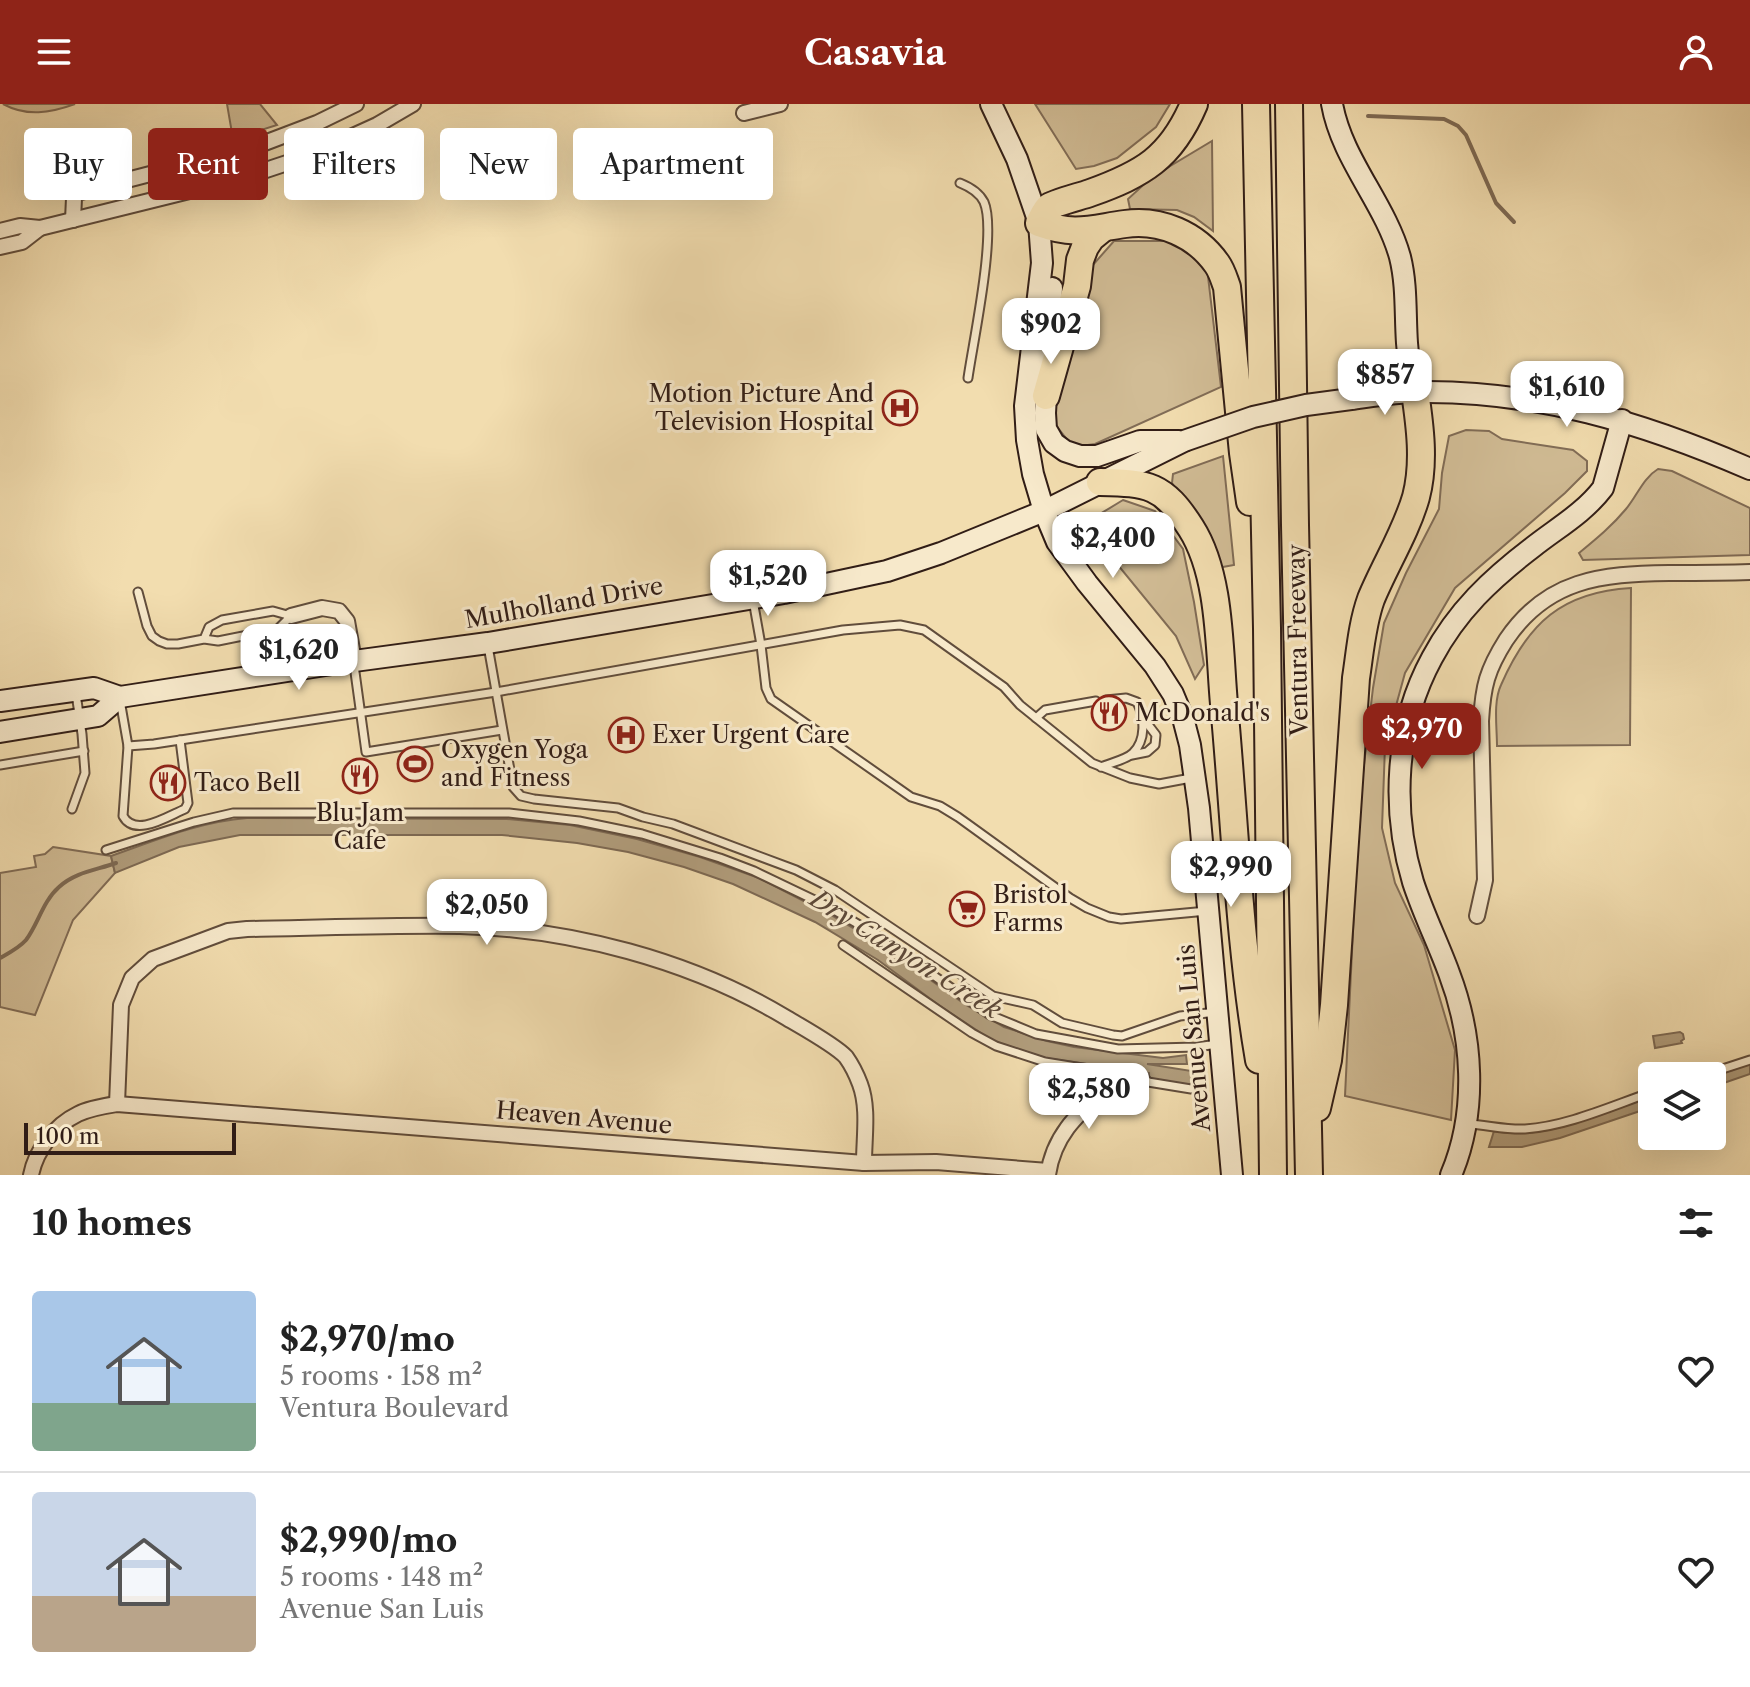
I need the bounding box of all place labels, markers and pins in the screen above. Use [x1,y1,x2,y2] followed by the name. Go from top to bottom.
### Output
[1004,298,1098,366] pin: $902
[1338,349,1432,417] pin: $857
[1502,361,1632,429] pin: $1,610
[649,379,874,436] place label: Motion Picture And Television Hospital
[881,389,919,427] hospital icon: Motion Picture And Television Hospital
[1048,512,1178,580] pin: $2,400
[703,550,833,618] pin: $1,520
[234,624,364,692] pin: $1,620
[1090,694,1128,732] restaurant icon: McDonald's
[1135,698,1270,727] place label: McDonald's
[1357,703,1487,771] pin: $2,970
[607,716,645,754] hospital icon: Exer Urgent Care
[652,720,850,749] place label: Exer Urgent Care
[441,735,589,792] place label: Oxygen Yoga and Fitness
[396,745,434,783] sports icon: Oxygen Yoga and Fitness
[341,757,379,795] restaurant icon: Blu Jam Cafe
[149,764,187,802] restaurant icon: Taco Bell
[194,768,301,797] place label: Taco Bell
[316,798,404,855] place label: Blu Jam Cafe
[1166,841,1296,909] pin: $2,990
[422,879,552,947] pin: $2,050
[993,880,1068,937] place label: Bristol Farms
[948,890,986,928] supermarket icon: Bristol Farms
[1024,1063,1154,1131] pin: $2,580

